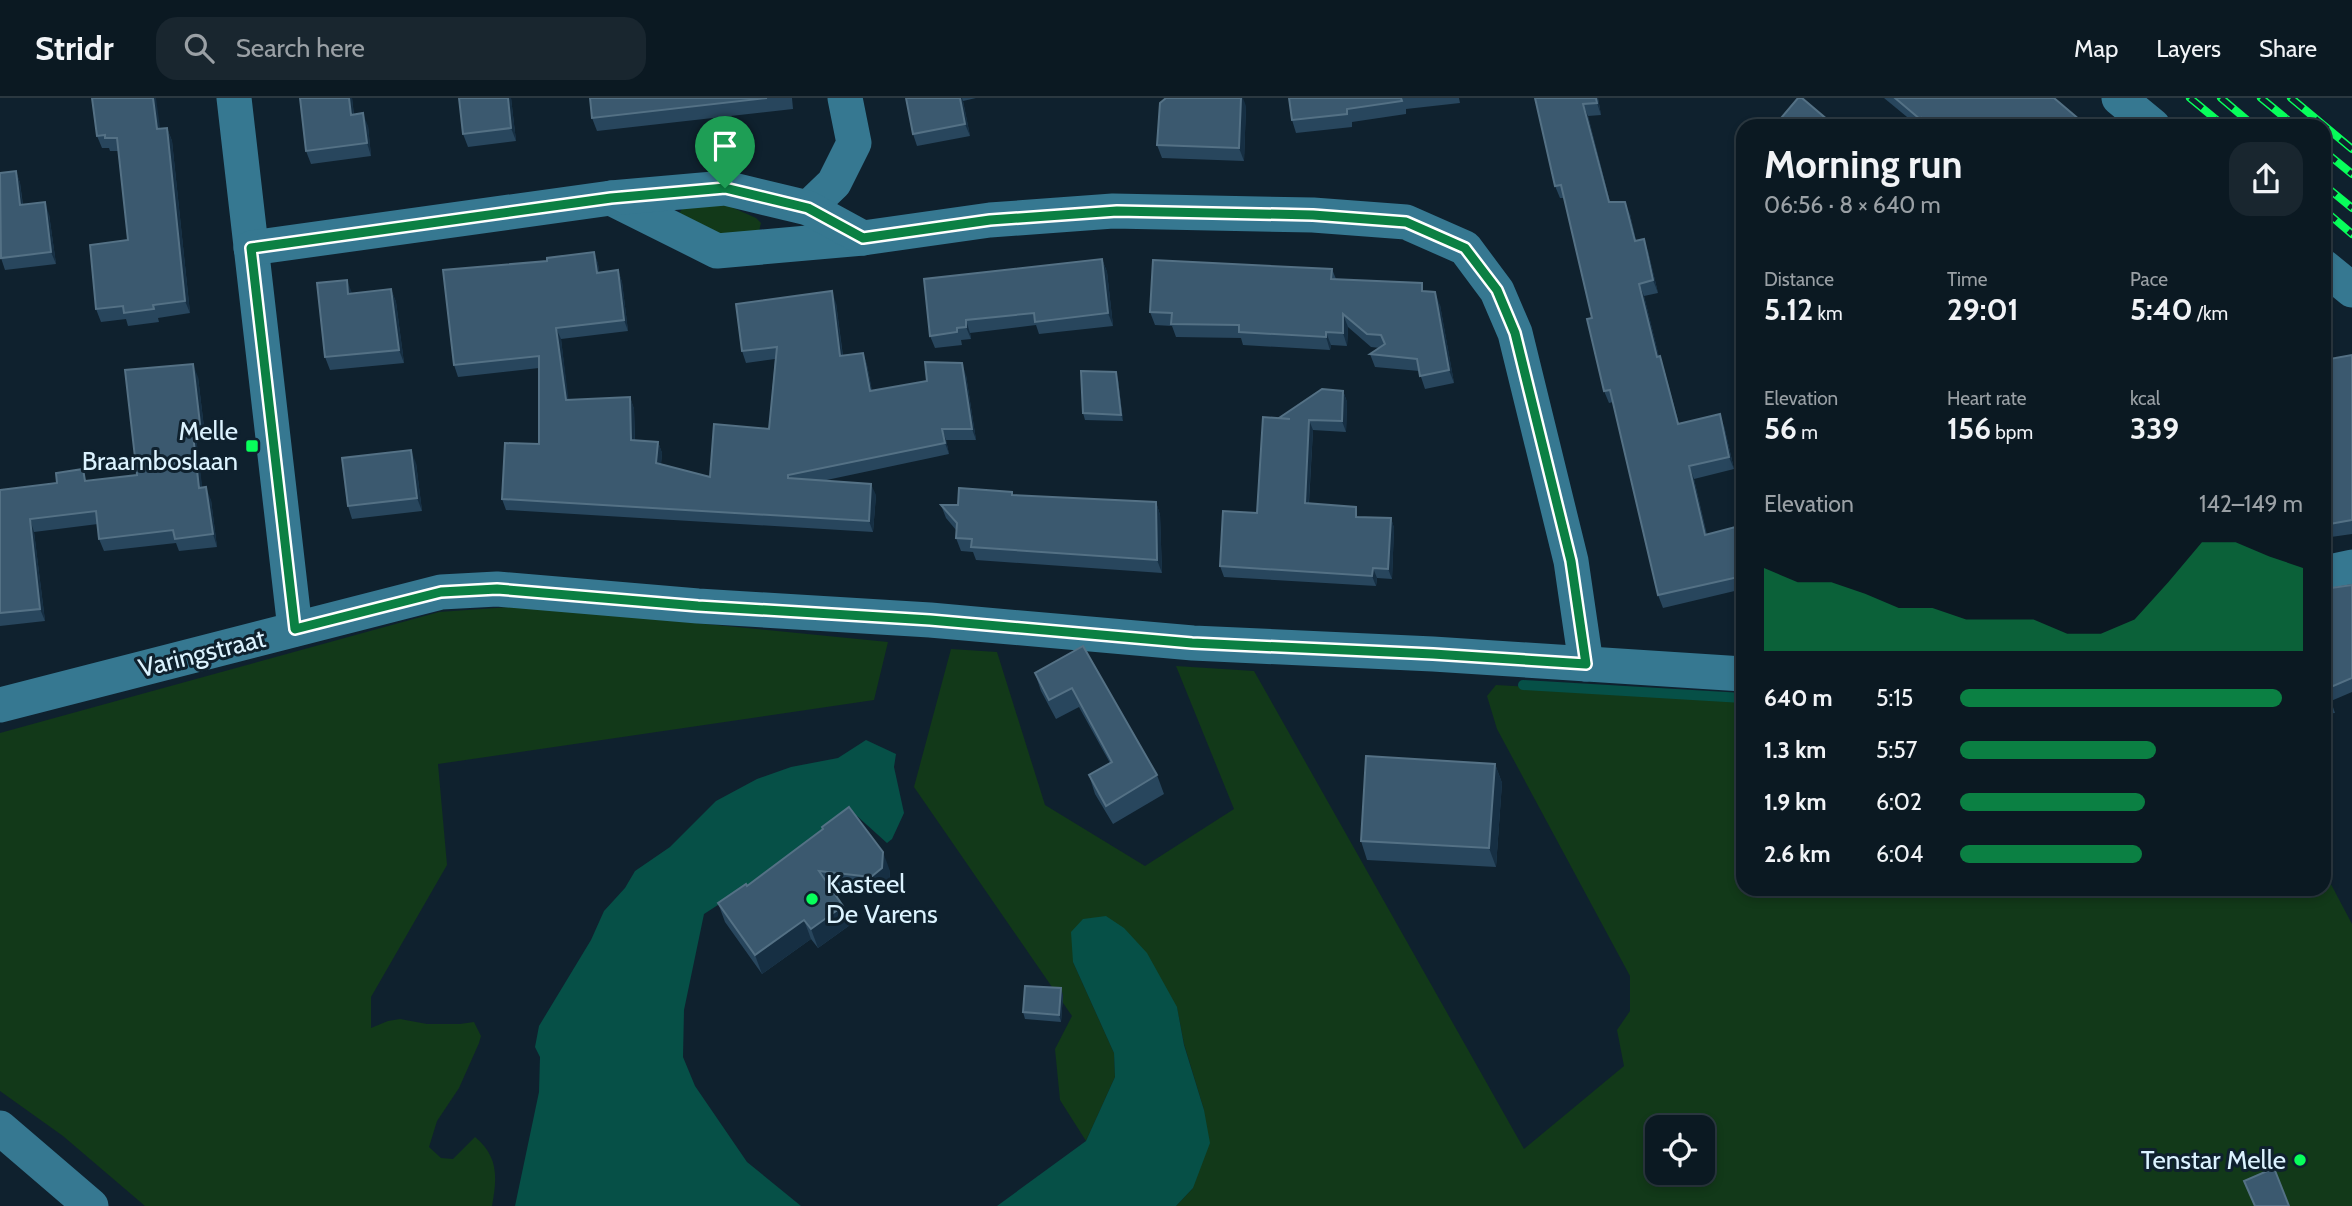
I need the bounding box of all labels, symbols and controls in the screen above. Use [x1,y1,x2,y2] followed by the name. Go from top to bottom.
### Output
[156,17,646,80] search box
[35,28,114,68] text: Stridr
[180,29,218,67] icon: search
[236,32,365,64] text: Search here
[2074,34,2118,63] text: Map
[2156,34,2221,63] text: Layers
[2259,34,2317,63] text: Share
[695,116,755,188] pin
[706,127,744,165] icon: arrive
[1764,141,1963,188] text: Morning run
[2229,142,2303,216] button: share
[1764,191,1941,219] text: 06:56 · 8 × 640 m
[1764,268,1834,291] text: Distance
[1947,268,1987,291] text: Time
[2130,268,2168,291] text: Pace
[1764,291,1813,328] text: 5.12
[1947,291,2019,328] text: 29:01
[2130,291,2193,328] text: 5:40
[1813,302,1843,325] text: km
[2193,302,2228,325] text: /km
[1764,387,1838,410] text: Elevation
[1947,387,2027,410] text: Heart rate
[2130,387,2160,410] text: kcal
[1764,410,1797,447] text: 56
[1947,410,1991,447] text: 156
[2130,410,2179,447] text: 339
[82,415,238,477] place label: Melle Braamboslaan
[1797,421,1818,444] text: m
[1991,421,2033,444] text: bpm
[244,438,260,454] marker: Melle Braamboslaan
[1764,490,1854,518] text: Elevation
[2199,490,2303,518] text: 142–149 m
[135,622,269,684] street label: Varingstraat
[1764,684,1833,712] text: 640 m
[1876,684,1913,712] text: 5:15
[1764,736,1826,764] text: 1.3 km
[1876,736,1917,764] text: 5:57
[1764,788,1827,816] text: 1.9 km
[1876,788,1922,816] text: 6:02
[1764,840,1831,868] text: 2.6 km
[1876,840,1923,868] text: 6:04
[826,868,938,930] place label: Kasteel De Varens
[804,891,820,907] marker: Kasteel De Varens
[1645,1115,1715,1185] map controls
[1645,1115,1715,1185] button: locate
[2141,1144,2286,1176] place label: Tenstar Melle
[2292,1152,2308,1168] marker: Tenstar Melle

